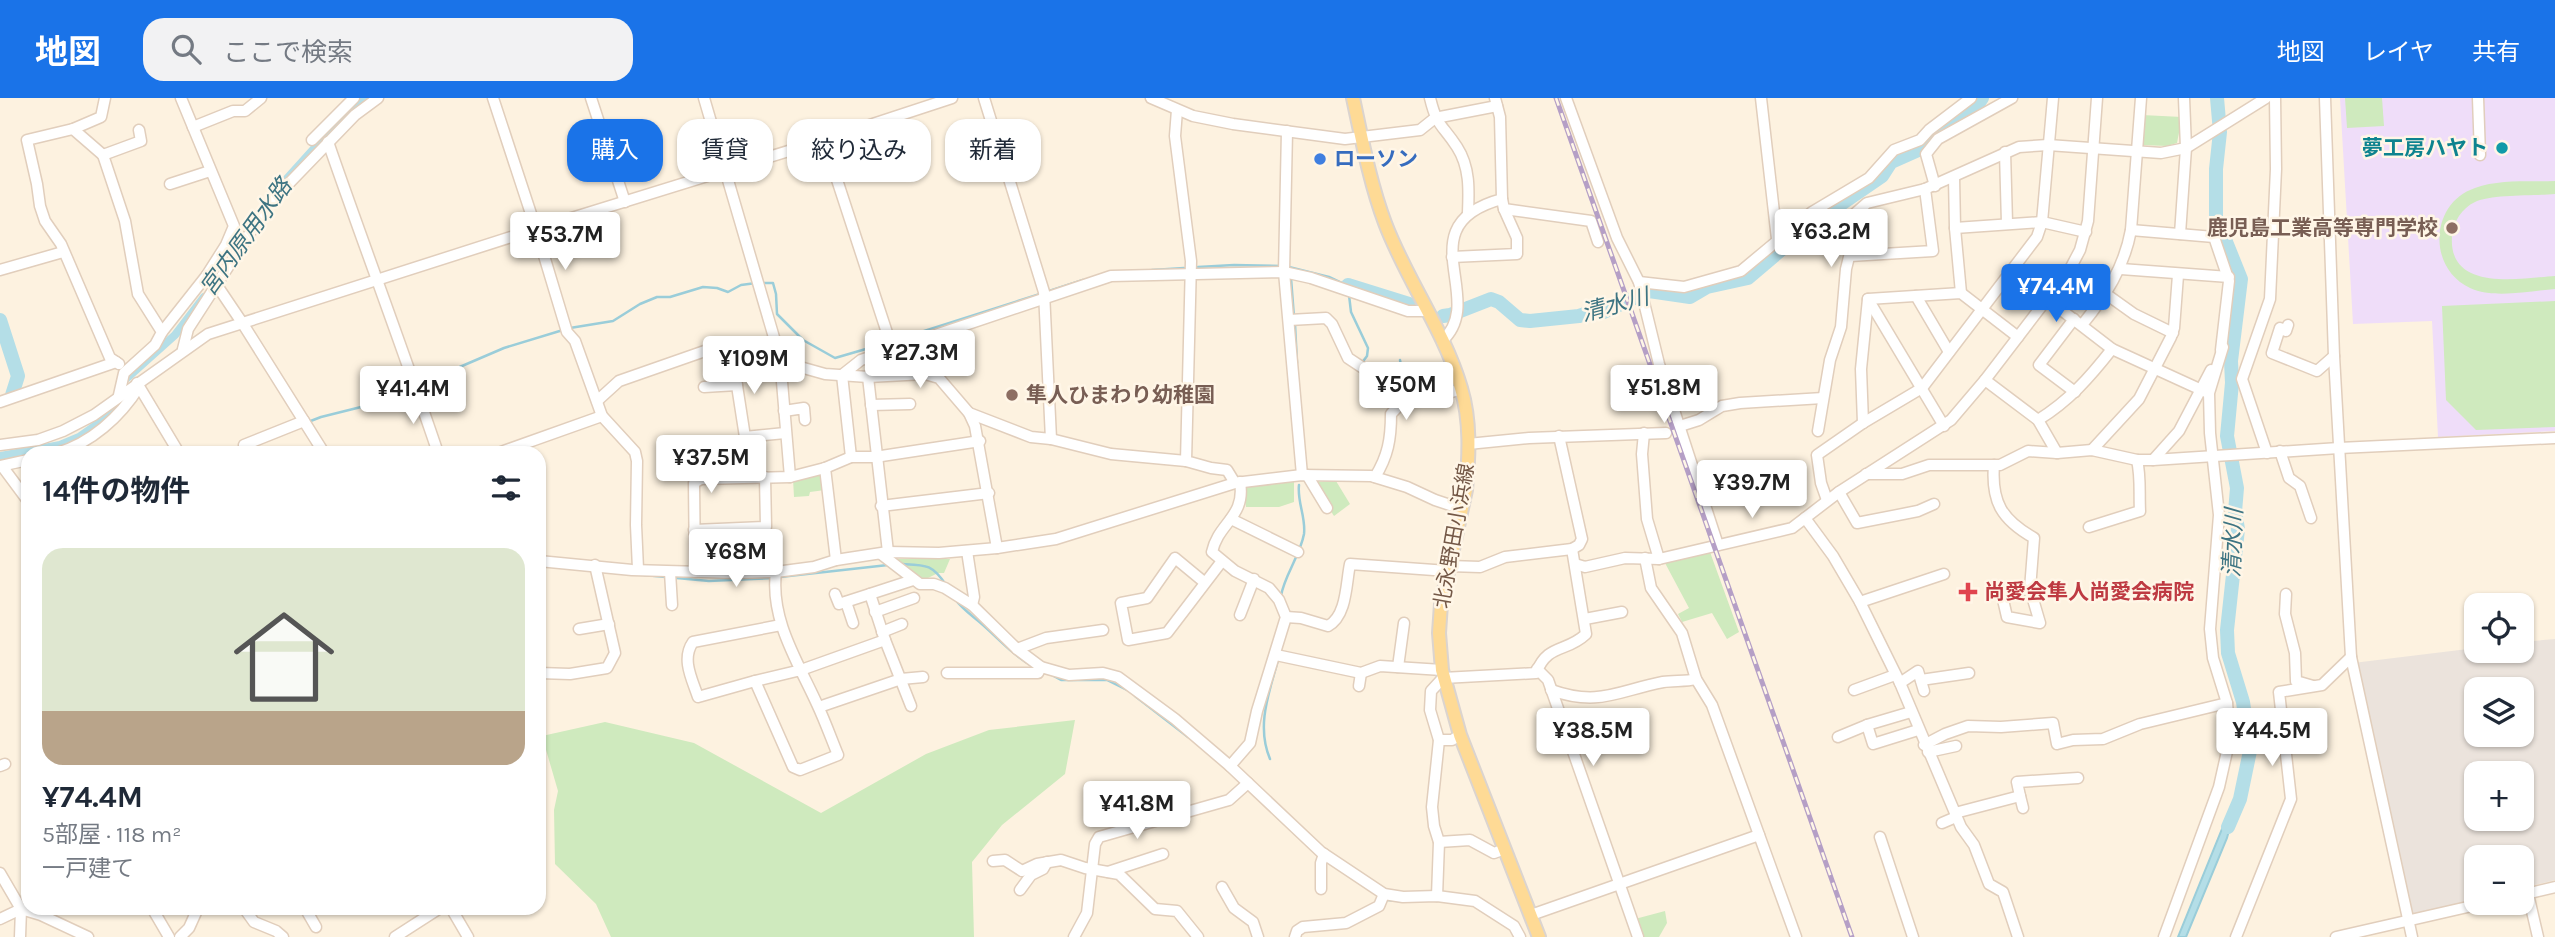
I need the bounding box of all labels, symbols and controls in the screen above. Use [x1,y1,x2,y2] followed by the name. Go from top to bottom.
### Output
[143,18,633,81] search box
[167,30,205,68] icon: search
[35,33,101,71] text: 地図
[223,37,353,68] text: ここで検索
[2277,38,2325,66] text: 地図
[2363,38,2434,66] text: レイヤ
[2472,38,2520,66] text: 共有
[567,119,663,182] chip: 購入
[677,119,773,182] chip: 賃貸
[787,119,931,182] chip: 絞り込み
[945,119,1041,182] chip: 新着
[2362,136,2488,160] place label: 夢工房ハヤト
[2494,140,2510,156] marker: 夢工房ハヤト
[1334,147,1418,171] place label: ローソン
[1312,151,1328,167] marker: ローソン
[195,172,299,301] water label: 宮内原用水路
[1774,209,1888,269] pin: ¥63.2M
[508,212,622,272] pin: ¥53.7M
[2207,216,2438,240] place label: 鹿児島工業高等専門学校
[1791,218,1871,245] text: ¥63.2M
[2444,220,2460,236] marker: 鹿児島工業高等専門学校
[526,221,604,248] text: ¥53.7M
[1999,264,2113,324] pin: ¥74.4M
[2017,273,2095,300] text: ¥74.4M
[1578,282,1655,327] water label: 清水川
[863,330,977,390] pin: ¥27.3M
[705,336,803,396] pin: ¥109M
[881,339,959,366] text: ¥27.3M
[719,345,789,372] text: ¥109M
[1365,362,1447,422] pin: ¥50M
[356,366,470,426] pin: ¥41.4M
[1607,366,1721,425] pin: ¥51.8M
[1375,371,1437,398] text: ¥50M
[1626,374,1702,401] text: ¥51.8M
[376,375,450,402] text: ¥41.4M
[1026,383,1215,407] place label: 隼人ひまわり幼稚園
[1004,387,1020,403] marker: 隼人ひまわり幼稚園
[654,436,768,495] pin: ¥37.5M
[672,444,750,471] text: ¥37.5M
[1695,460,1809,520] pin: ¥39.7M
[1429,462,1479,610] street label: 北永野田小浜線
[487,469,525,507] icon: filters
[1713,469,1791,496] text: ¥39.7M
[42,473,191,509] text: 14件の物件
[2218,505,2248,578] water label: 清水川
[695,530,777,589] pin: ¥68M
[705,538,767,565] text: ¥68M
[1984,580,2194,604] place label: 尚愛会隼人尚愛会病院
[1958,582,1978,602] marker: 尚愛会隼人尚愛会病院
[2464,593,2534,915] map controls
[2464,593,2534,663] button: locate
[221,594,347,720] icon: home
[2464,677,2534,747] button: layers
[1536,708,1650,768] pin: ¥38.5M
[2215,708,2329,768] pin: ¥44.5M
[1552,717,1634,744] text: ¥38.5M
[2232,717,2312,744] text: ¥44.5M
[2464,761,2534,831] button: +
[42,779,143,815] text: ¥74.4M
[1080,782,1194,841] pin: ¥41.8M
[1099,790,1175,817] text: ¥41.8M
[42,821,182,848] text: 5部屋 · 118 m²
[2464,845,2534,915] button: −
[42,855,134,882] text: 一戸建て

